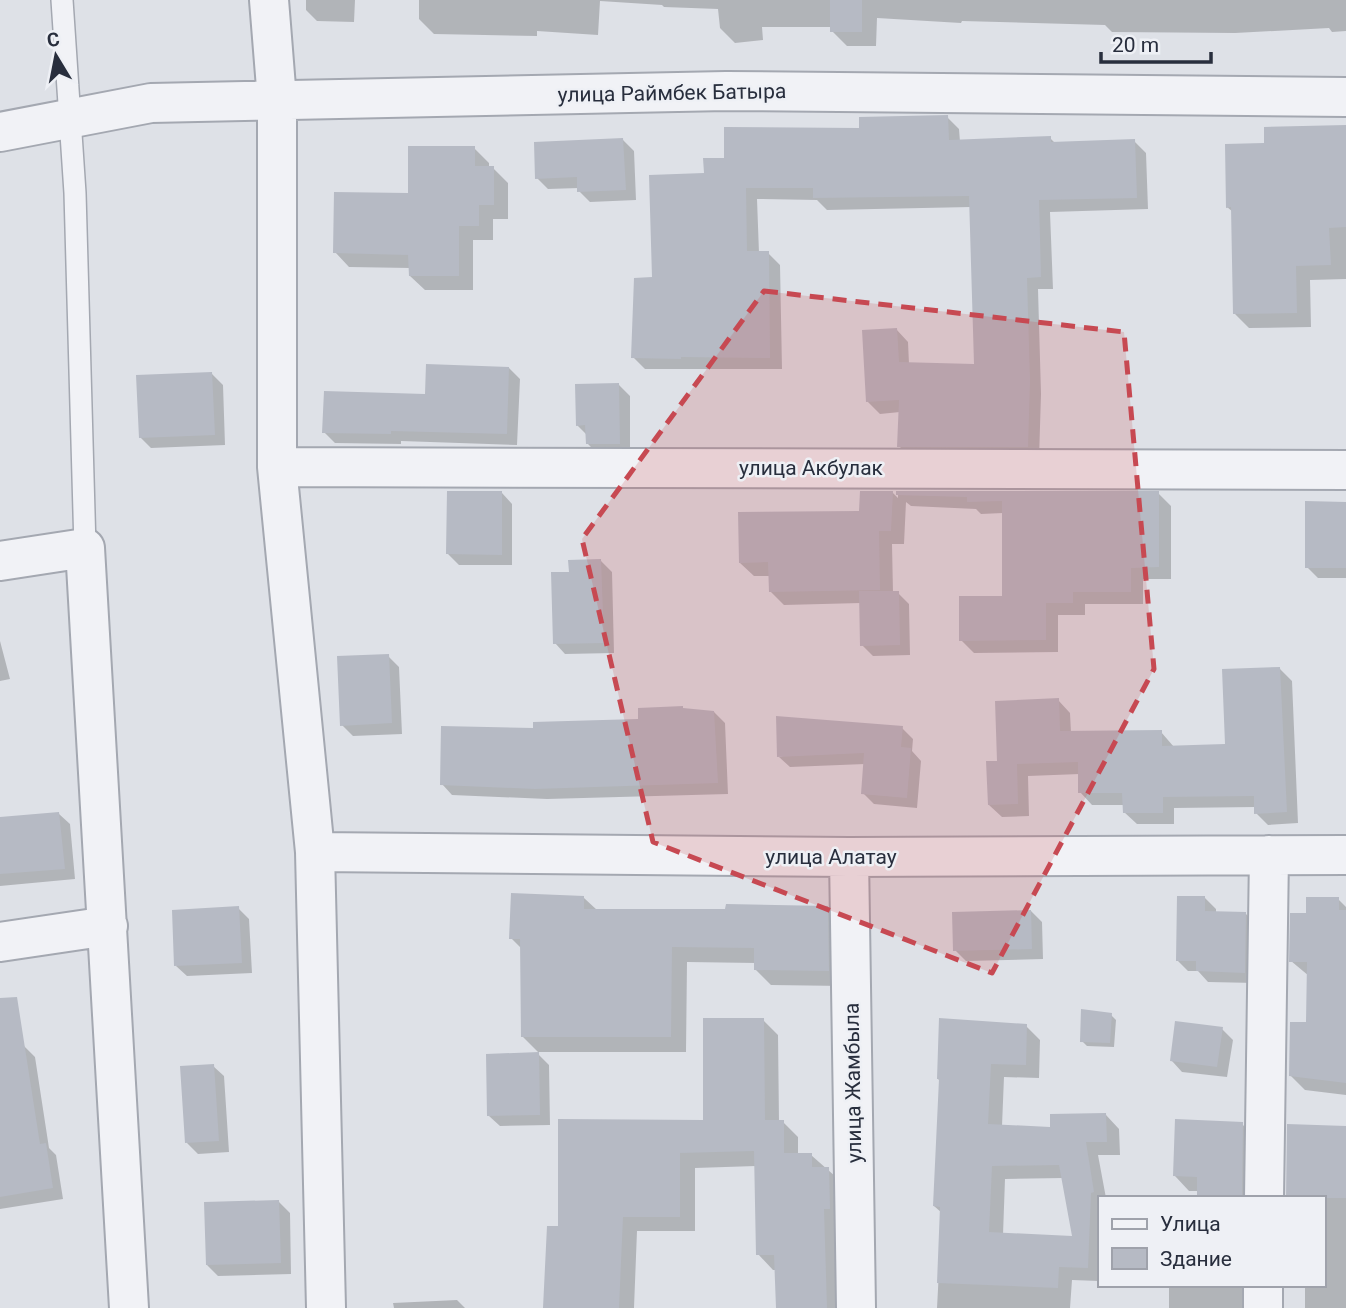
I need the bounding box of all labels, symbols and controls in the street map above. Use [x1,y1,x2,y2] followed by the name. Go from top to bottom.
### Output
[21,21,91,91] north arrow
[1101,21,1211,65] scale bar
[45,27,61,52] text: С
[1112,33,1159,57] text: 20 m
[558,79,786,107] street label: улица Раймбек Батыра
[739,456,884,480] street label: улица Акбулак
[765,845,897,869] street label: улица Алатау
[840,1003,866,1163] street label: улица Жамбыла
[1098,1196,1325,1287] legend
[1160,1212,1221,1236] text: Улица
[1160,1247,1232,1271] text: Здание

